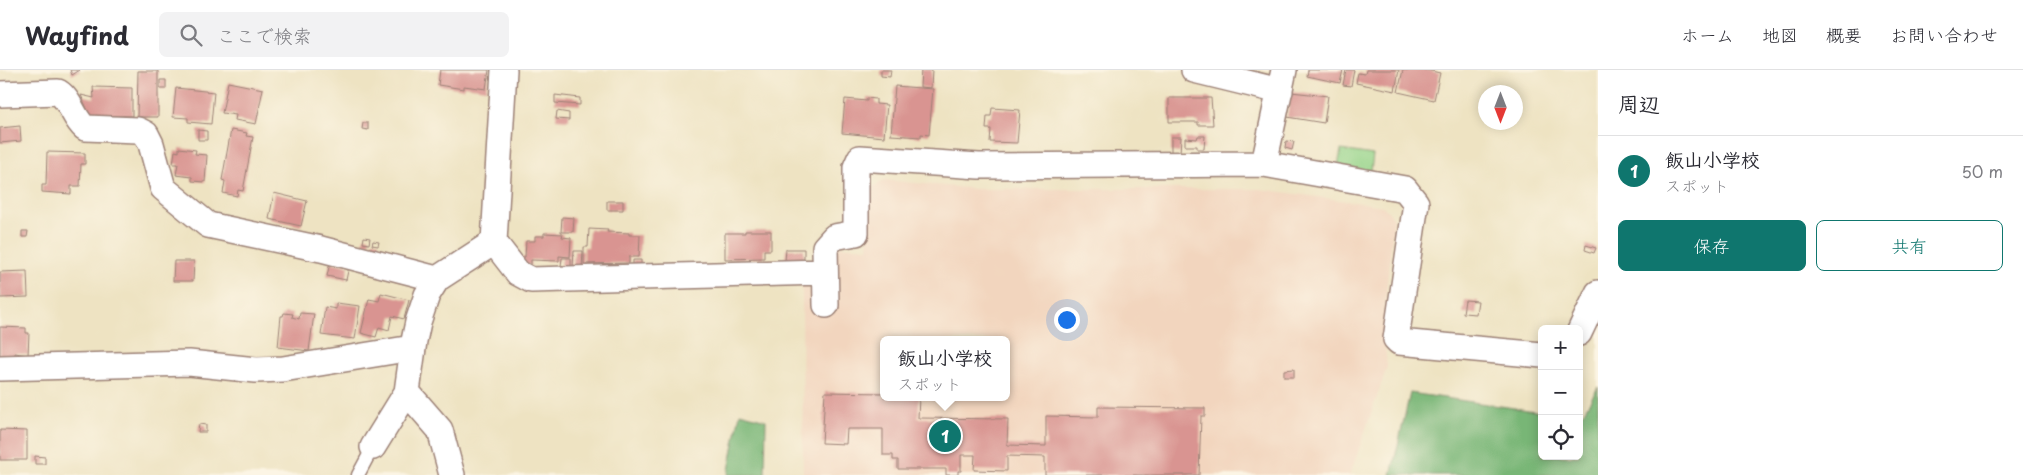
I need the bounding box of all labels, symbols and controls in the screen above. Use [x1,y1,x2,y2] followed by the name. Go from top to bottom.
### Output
[159,12,509,57] search box
[25,17,129,53] text: Wayfind
[177,21,205,49] icon: search
[217,21,312,49] text: ここで検索
[1681,21,1734,48] text: ホーム
[1762,21,1798,48] text: 地図
[1826,21,1862,48] text: 概要
[1890,21,1998,48] text: お問い合わせ
[1478,85,1523,130] north arrow
[1618,87,1660,119] text: 周辺
[1665,145,1760,173] text: 飯山小学校
[1630,159,1638,183] text: 1
[1962,159,2003,183] text: 50 m
[1665,173,1729,197] text: スポット
[1618,220,1806,271] button: 保存
[1816,220,2003,271] button: 共有
[1054,307,1080,333] your location
[1538,325,1583,460] map controls
[1538,325,1583,370] button: +
[880,336,1010,401] popup
[897,343,993,371] text: 飯山小学校
[1538,370,1583,415] button: −
[897,371,962,395] text: スポット
[1538,415,1583,460] button: locate
[929,417,961,455] pin: 1

